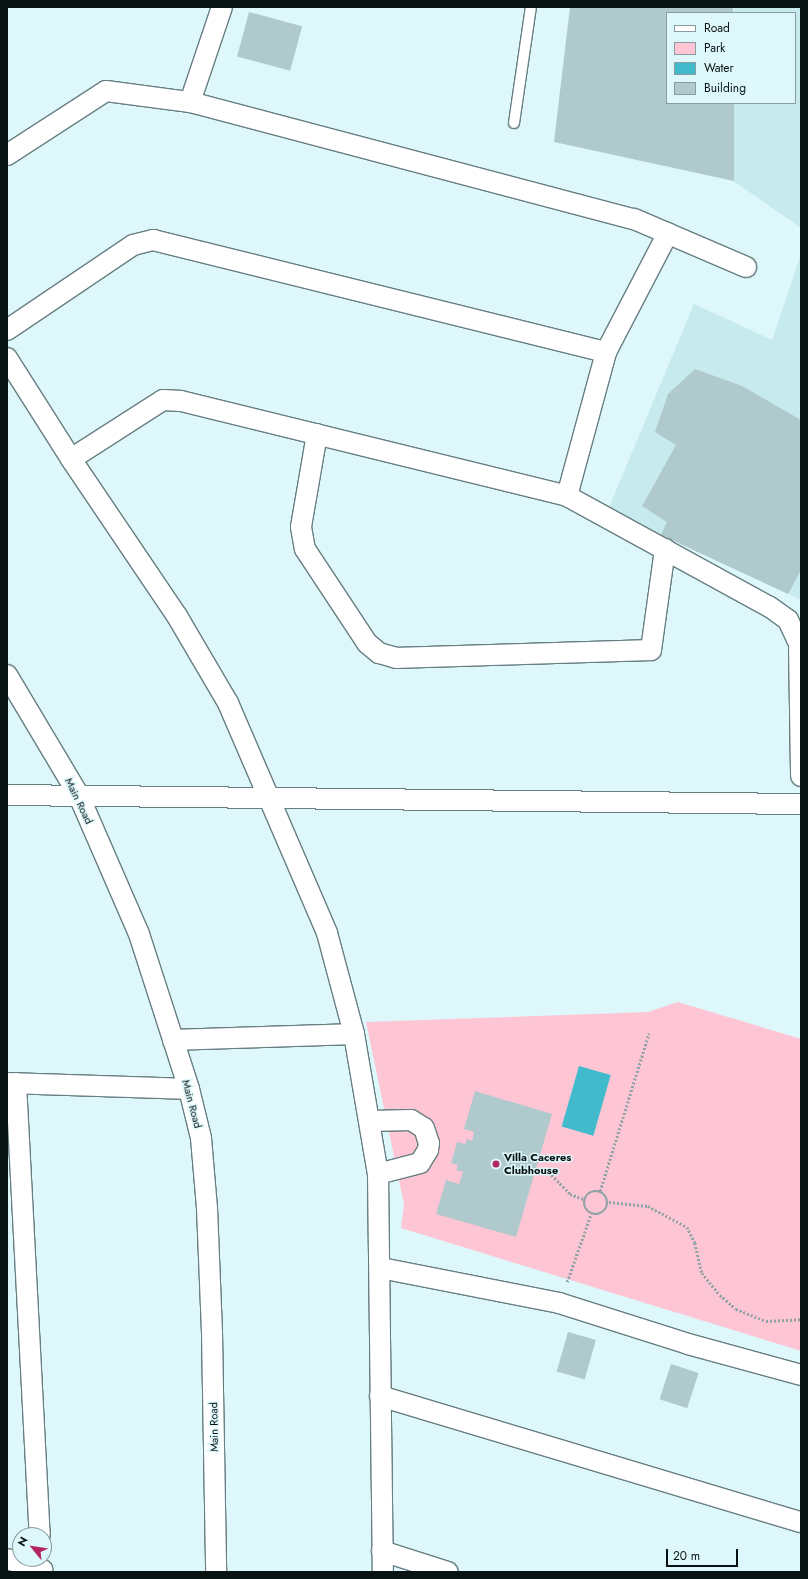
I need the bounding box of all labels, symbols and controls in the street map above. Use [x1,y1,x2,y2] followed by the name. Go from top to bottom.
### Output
[666,12,796,104] legend
[704,19,730,37] text: Road
[704,39,725,57] text: Park
[704,59,734,77] text: Water
[704,79,746,97] text: Building
[62,776,96,826] street label: Main Road
[179,1078,205,1130] street label: Main Road
[504,1151,571,1177] place label: Villa Caceres Clubhouse
[491,1159,501,1169] marker: Villa Caceres Clubhouse
[207,1402,221,1452] street label: Main Road
[12,1527,52,1567] north arrow
[13,1534,32,1549] text: N
[668,1541,740,1567] scale bar
[673,1547,700,1565] text: 20 m

